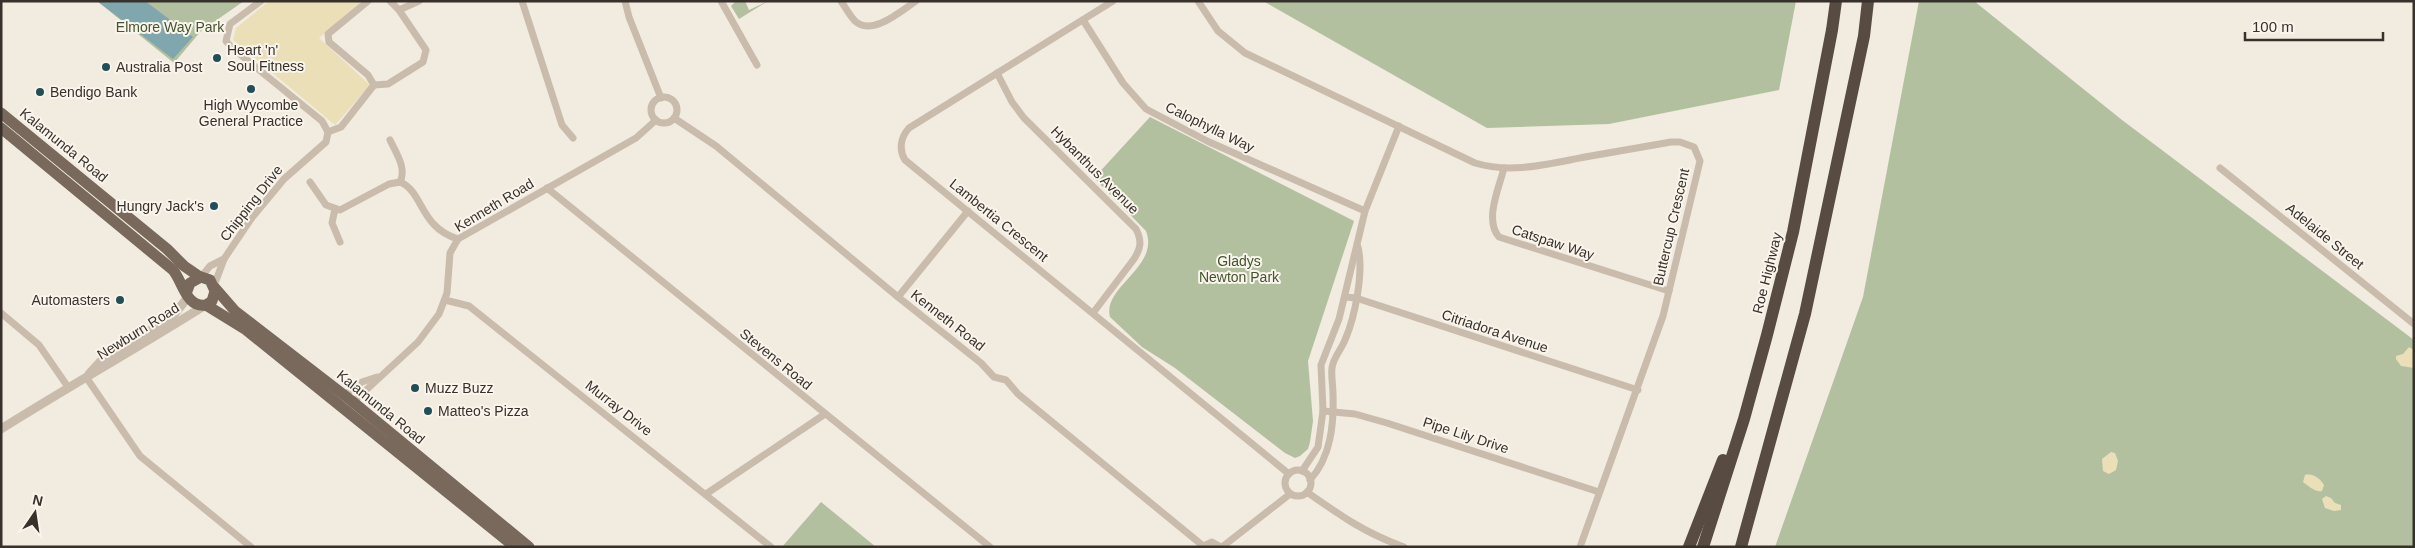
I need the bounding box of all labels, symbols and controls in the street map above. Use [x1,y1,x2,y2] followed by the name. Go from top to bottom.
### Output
[2245,10,2382,42] scale bar
[2252,18,2294,35] text: 100 m
[116,19,225,35] park label: Elmore Way Park
[227,42,304,74] place label: Heart 'n' Soul Fitness
[211,52,223,64] marker: Heart 'n' Soul Fitness
[116,59,202,75] place label: Australia Post
[100,61,112,73] marker: Australia Post
[245,83,257,95] marker: High Wycombe General Practice
[50,84,138,100] place label: Bendigo Bank
[34,86,46,98] marker: Bendigo Bank
[199,97,303,129] place label: High Wycombe General Practice
[1163,99,1257,155] street label: Calophylla Way
[17,105,111,185] street label: Kalamunda Road
[1048,123,1142,217] street label: Hybanthus Avenue
[216,162,286,244] street label: Chipping Drive
[1650,167,1692,287] street label: Buttercup Crescent
[452,175,536,235] street label: Kenneth Road
[946,175,1052,265] street label: Lambertia Crescent
[117,198,204,214] place label: Hungry Jack's
[208,200,220,212] marker: Hungry Jack's
[2283,200,2367,272] street label: Adelaide Street
[1510,221,1596,263] street label: Catspaw Way
[1749,231,1785,315] street label: Roe Highway
[1199,253,1280,285] park label: Gladys Newton Park
[908,286,988,354] street label: Kenneth Road
[31,292,110,308] place label: Automasters
[114,294,126,306] marker: Automasters
[94,299,182,363] street label: Newburn Road
[1440,306,1550,356] street label: Citriadora Avenue
[737,325,815,393] street label: Stevens Road
[334,367,428,447] street label: Kalamunda Road
[583,377,656,439] street label: Murray Drive
[425,380,493,396] place label: Muzz Buzz
[409,382,421,394] marker: Muzz Buzz
[438,403,529,419] place label: Matteo's Pizza
[422,405,434,417] marker: Matteo's Pizza
[1421,414,1511,456] street label: Pipe Lily Drive
[10,488,60,538] north arrow
[31,491,45,509] text: N

